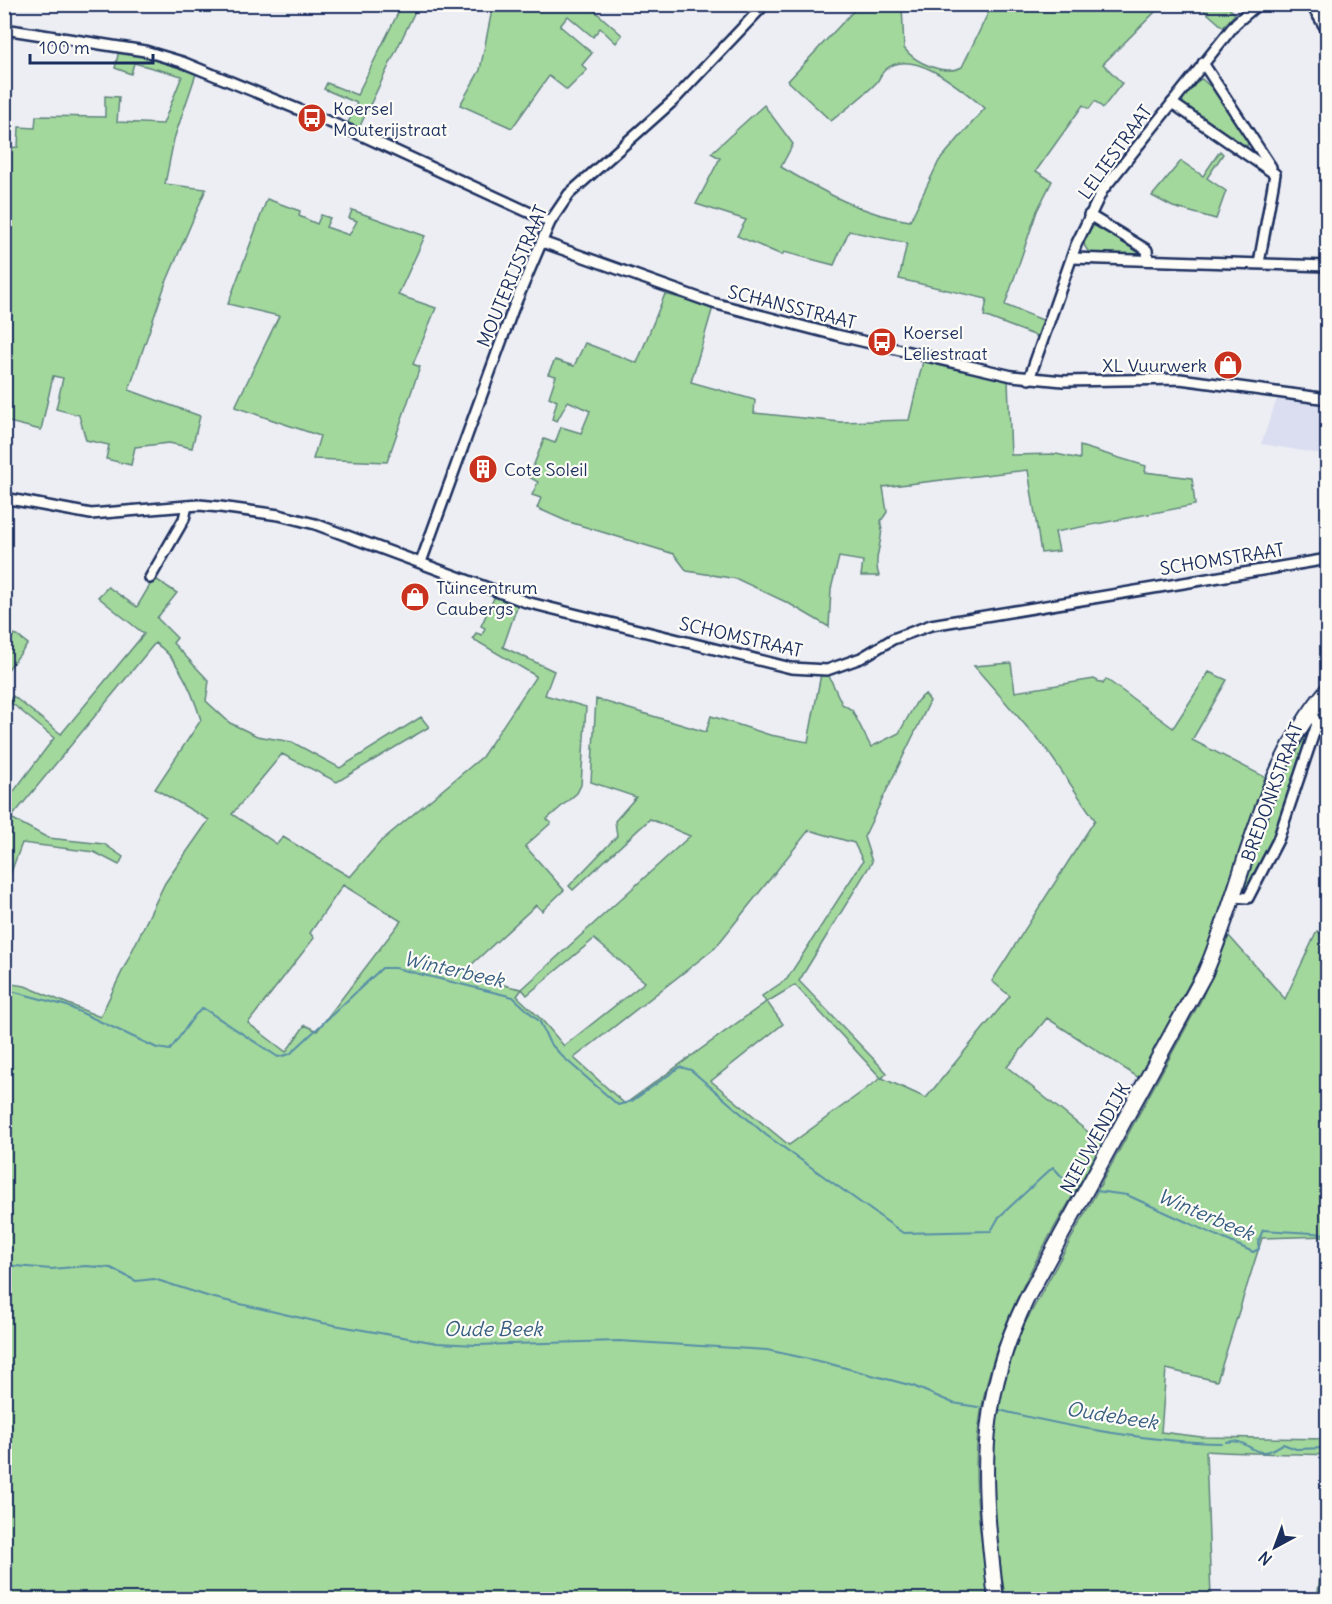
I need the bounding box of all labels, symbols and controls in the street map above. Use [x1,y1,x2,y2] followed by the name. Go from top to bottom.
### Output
[30,27,153,65] scale bar
[39,36,90,59] text: 100 m
[333,97,447,141] place label: Koersel Mouterijstraat
[1073,100,1157,204] street label: LELIESTRAAT
[296,102,328,134] bus stop icon: Koersel Mouterijstraat
[472,201,552,351] street label: MOUTERIJSTRAAT
[726,280,858,334] street label: SCHANSSTRAAT
[903,321,988,365] place label: Koersel Leliestraat
[866,326,898,358] bus stop icon: Koersel Leliestraat
[1212,349,1244,381] shop icon: XL Vuurwerk
[1102,354,1207,377] place label: XL Vuurwerk
[467,453,499,485] building icon: Cote Soleil
[504,458,587,481] place label: Cote Soleil
[1158,538,1286,580] street label: SCHOMSTRAAT
[436,576,538,620] place label: Tuincentrum Caubergs
[399,581,431,613] shop icon: Tuincentrum Caubergs
[677,612,805,662] street label: SCHOMSTRAAT
[1236,719,1308,865] street label: BREDONKSTRAAT
[401,945,508,993] water label: Winterbeek
[1055,1078,1135,1198] street label: NIEUWENDIJK
[1154,1183,1260,1246] water label: Winterbeek
[443,1316,544,1341] water label: Oude Beek
[1064,1395,1161,1435] water label: Oudebeek
[1245,1517,1305,1577] north arrow
[1254,1547,1276,1569] text: N

